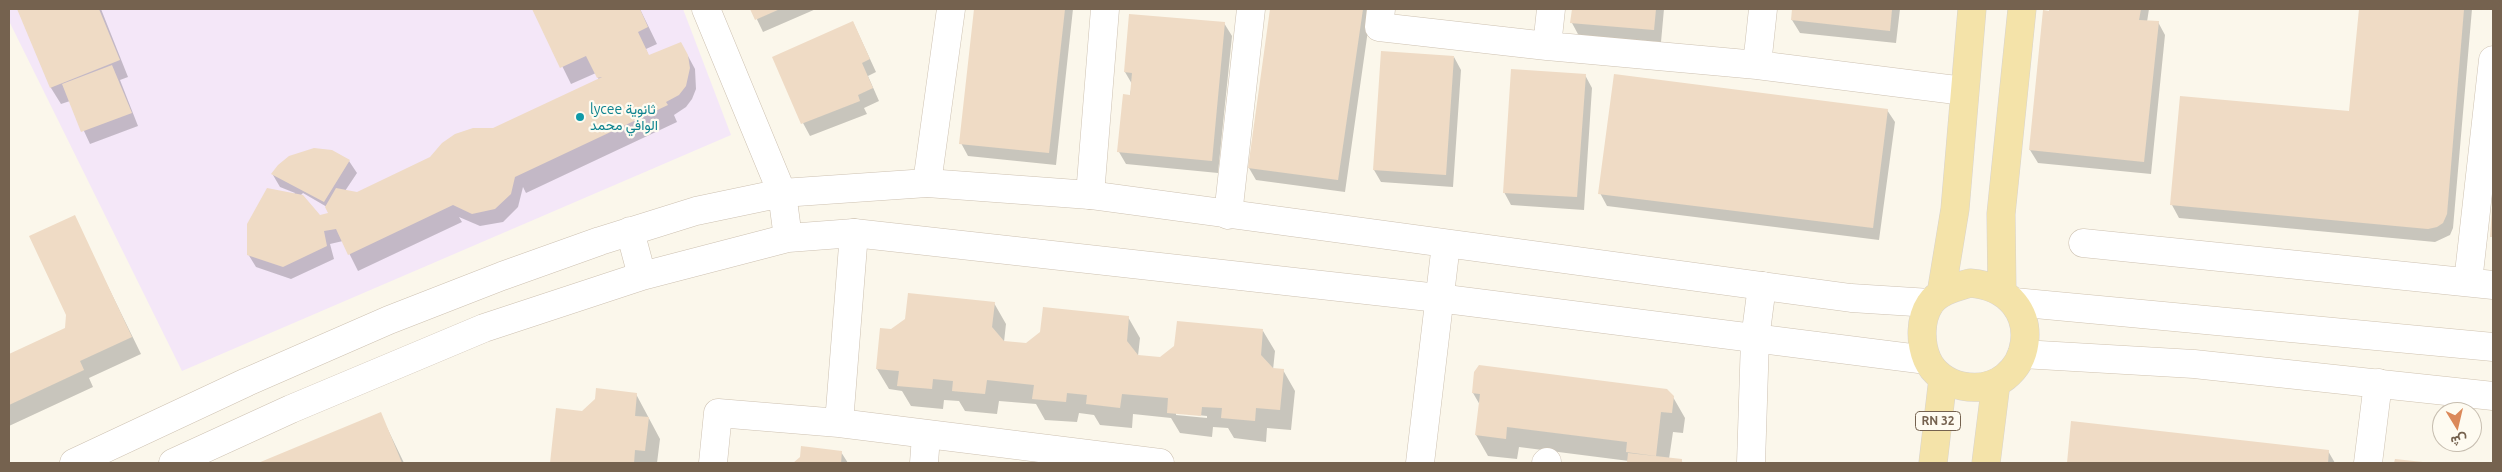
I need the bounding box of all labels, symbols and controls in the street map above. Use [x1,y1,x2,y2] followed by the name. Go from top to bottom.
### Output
[590,101,658,134] place label: lycee ثانوية الوافي محمد
[574,111,586,123] marker: lycee ثانوية الوافي محمد
[2432,402,2482,452] north arrow
[1916,412,1960,431] road number: RN 32
[2450,432,2469,450] text: ش

